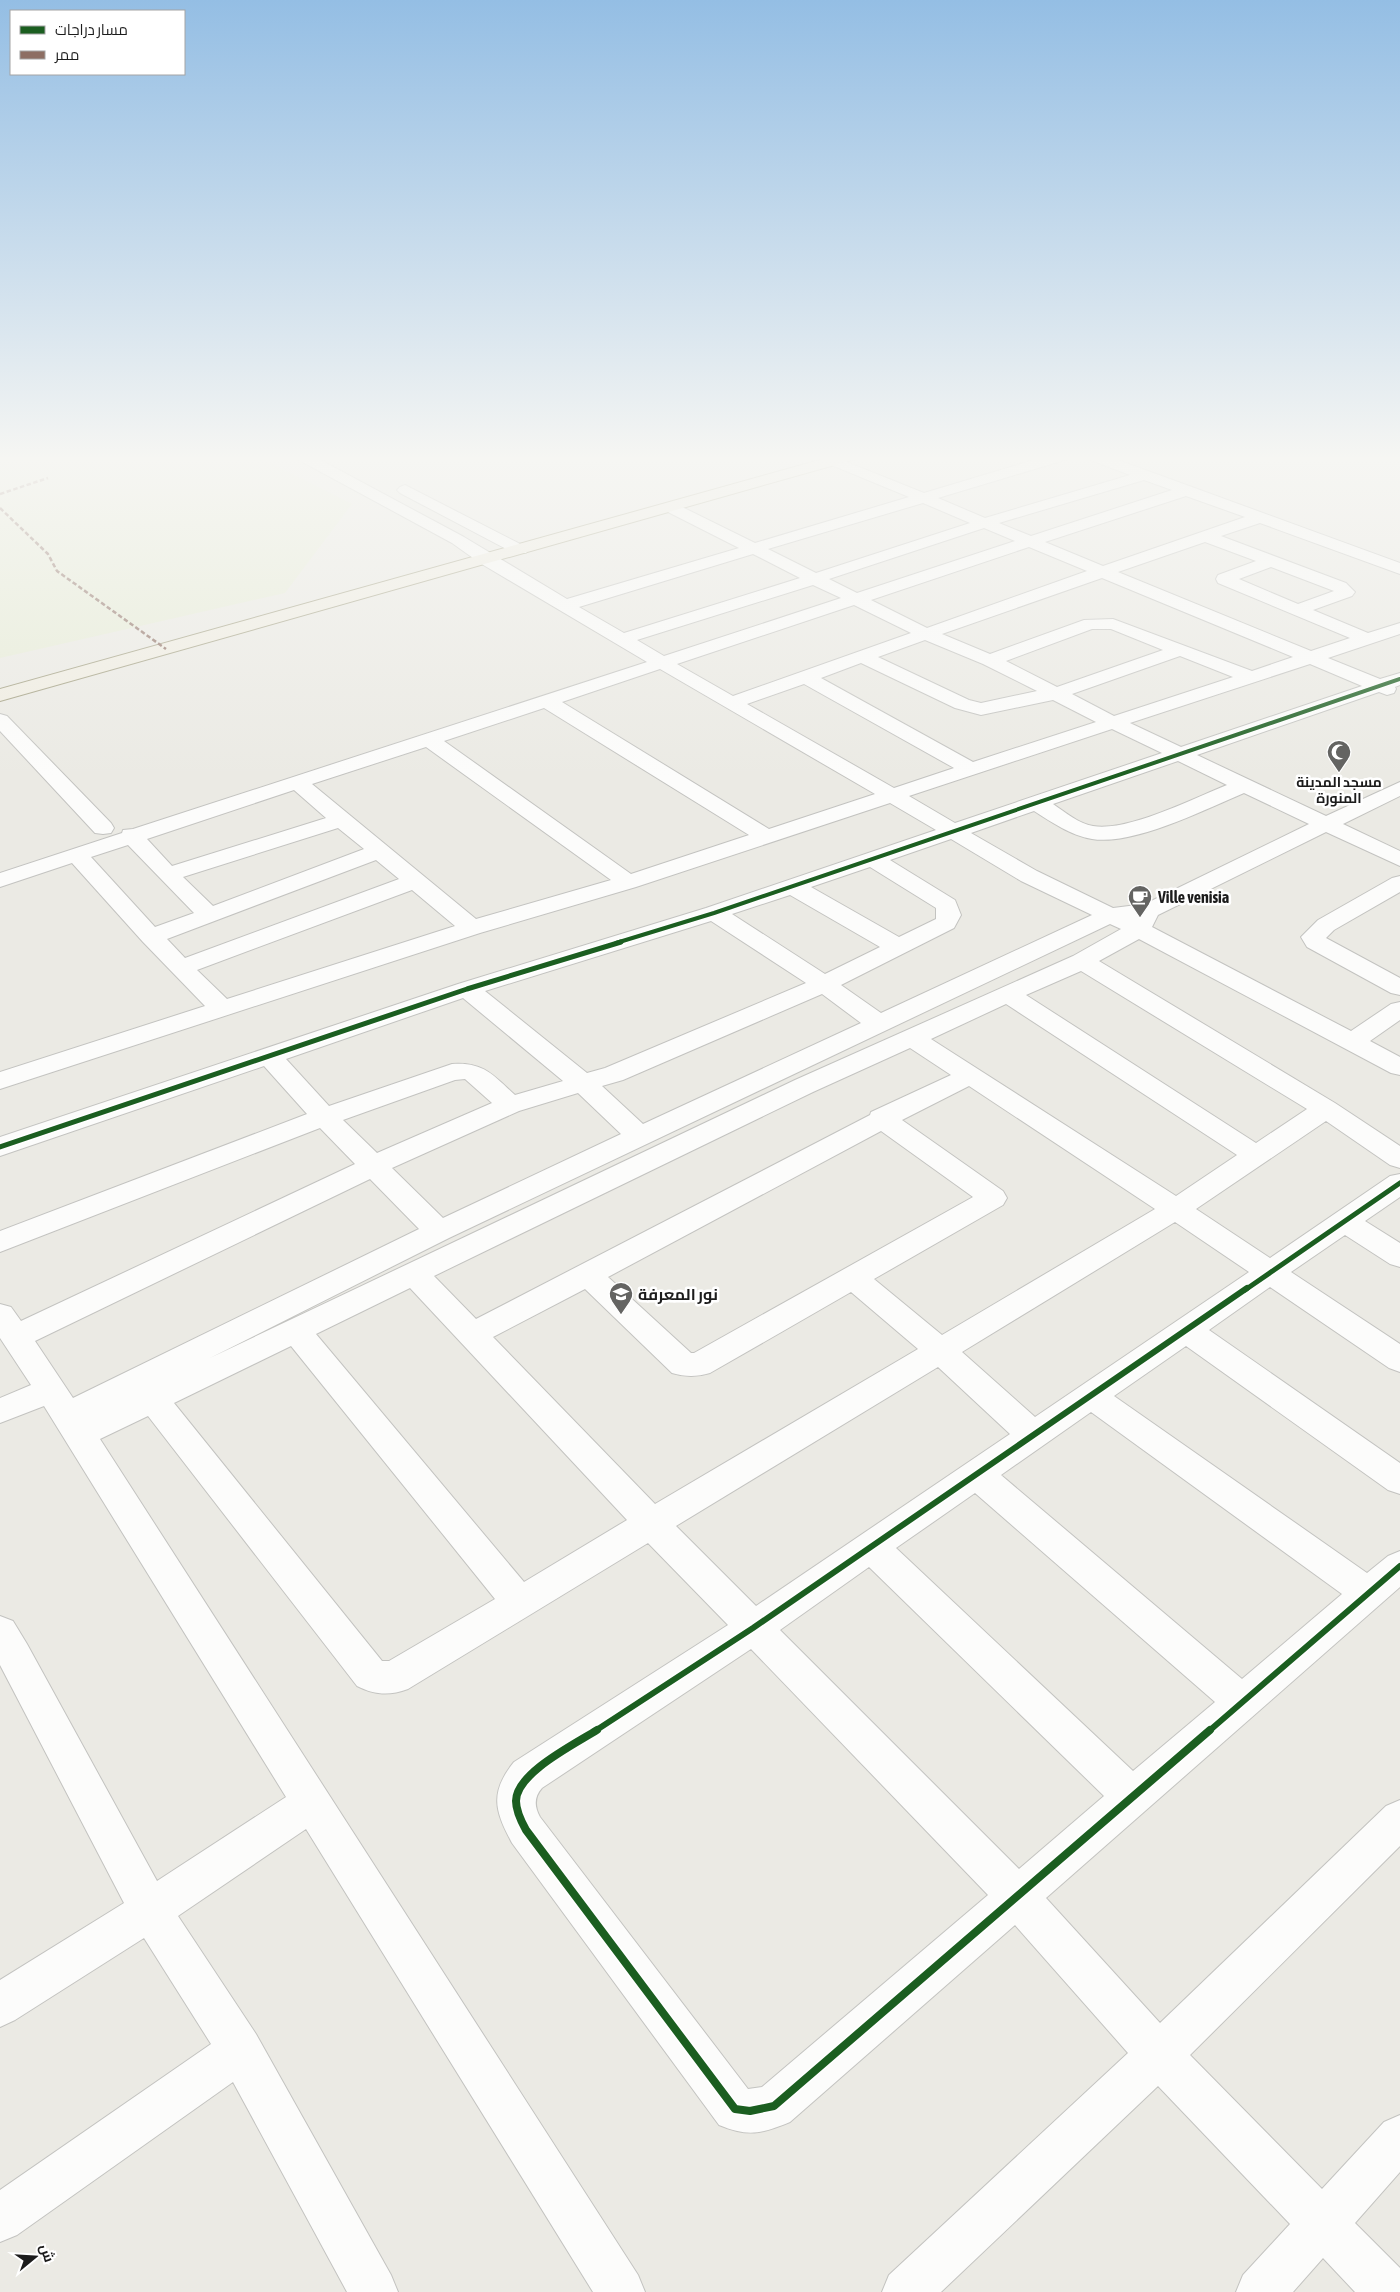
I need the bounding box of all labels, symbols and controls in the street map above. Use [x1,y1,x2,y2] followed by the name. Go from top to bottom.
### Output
[10,10,185,75] legend
[55,21,128,39] text: مسار دراجات
[54,46,79,64] text: ممر
[1326,739,1352,773] mosque icon: مسجد المدينة المنورة
[1296,774,1382,807] place label: مسجد المدينة المنورة
[1127,884,1153,918] cafe icon: Ville venisia
[1157,888,1229,906] place label: Ville venisia
[608,1281,634,1315] school or university icon: نور المعرفة
[638,1285,718,1304] place label: نور المعرفة
[10,2232,60,2282] north arrow
[36,2242,58,2264] text: ش

